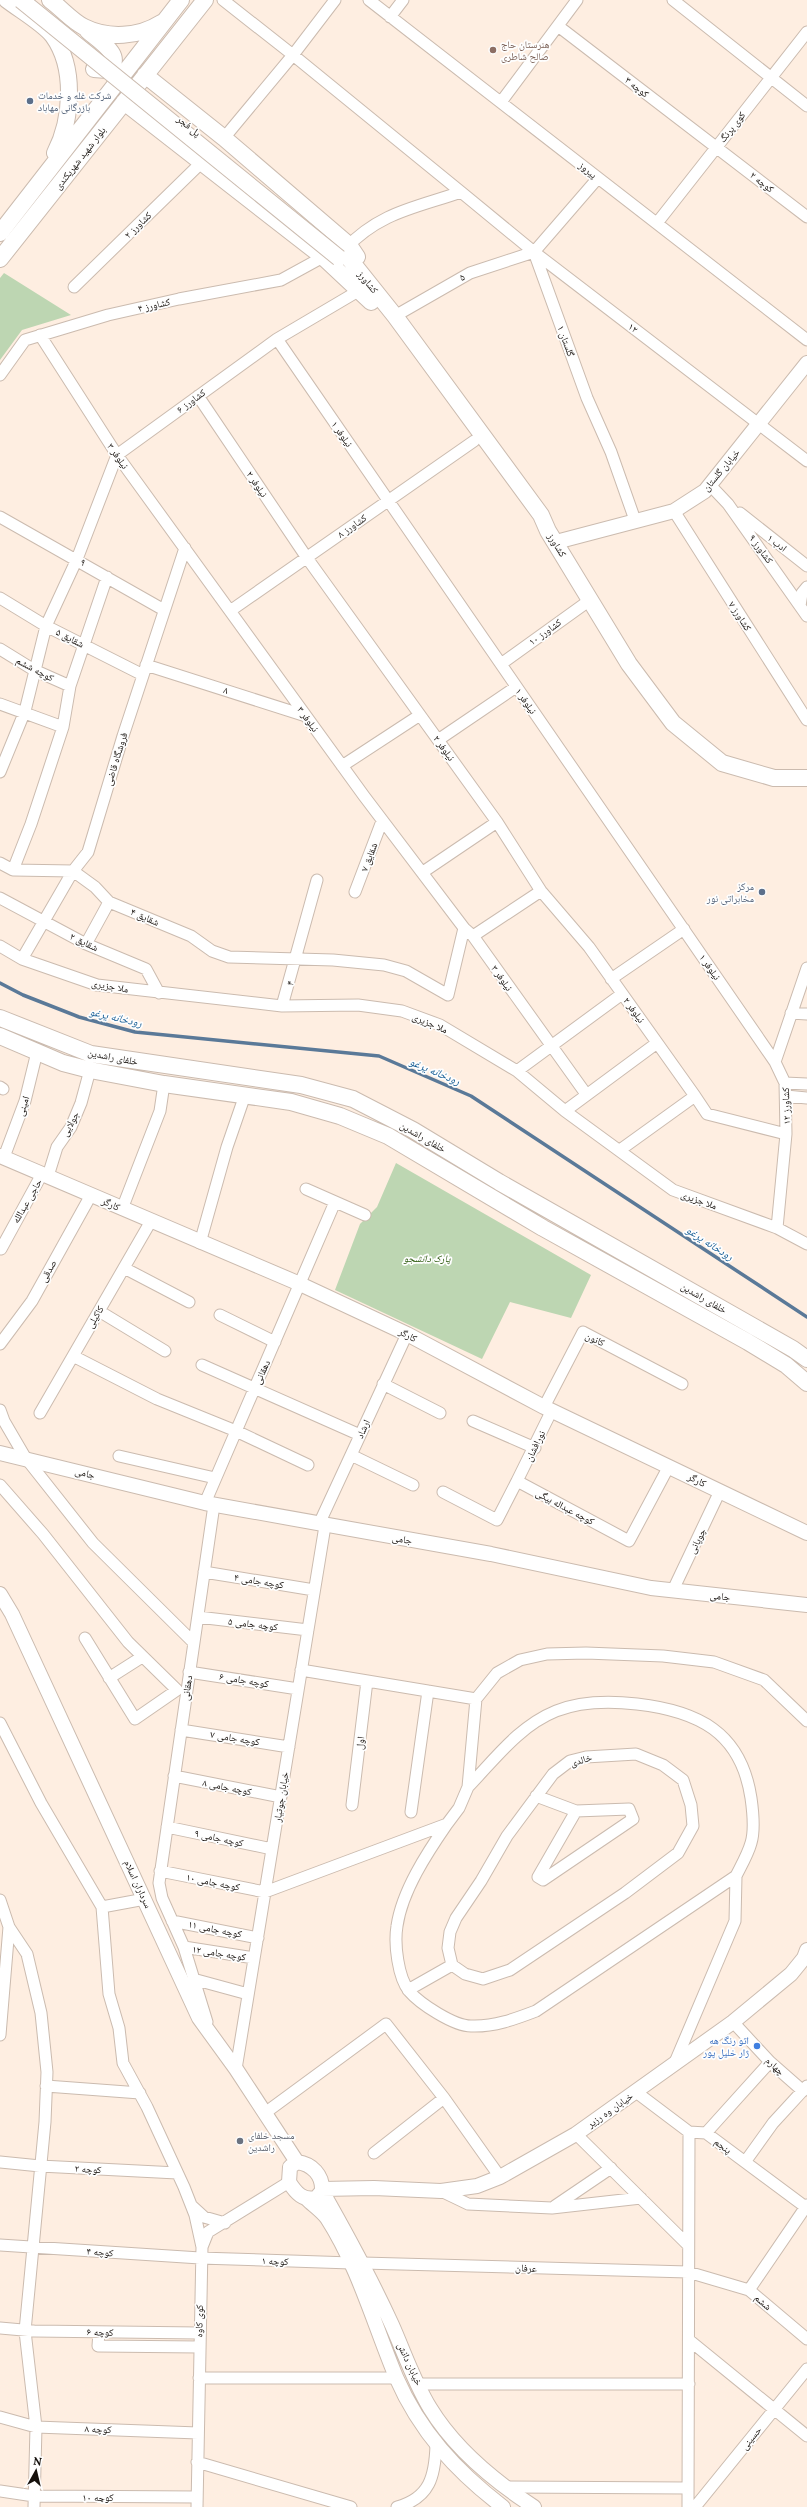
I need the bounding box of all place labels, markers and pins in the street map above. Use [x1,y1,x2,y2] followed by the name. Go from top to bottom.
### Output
[501,38,550,63] place label: هنرستان حاج صالح شاطری
[488,45,498,55] marker: هنرستان حاج صالح شاطری
[38,89,112,114] place label: شرکت غله و خدمات بازرگانی مهاباد
[25,96,35,106] marker: شرکت غله و خدمات بازرگانی مهاباد
[706,880,754,905] place label: مرکز مخابراتی نور
[757,887,767,897] marker: مرکز مخابراتی نور
[702,2034,749,2059] place label: اتو رنگ هه ژار خلیل پور
[752,2041,762,2051] marker: اتو رنگ هه ژار خلیل پور
[248,2129,295,2154] place label: مسجد خلفای راشدین
[235,2136,245,2146] marker: مسجد خلفای راشدین

